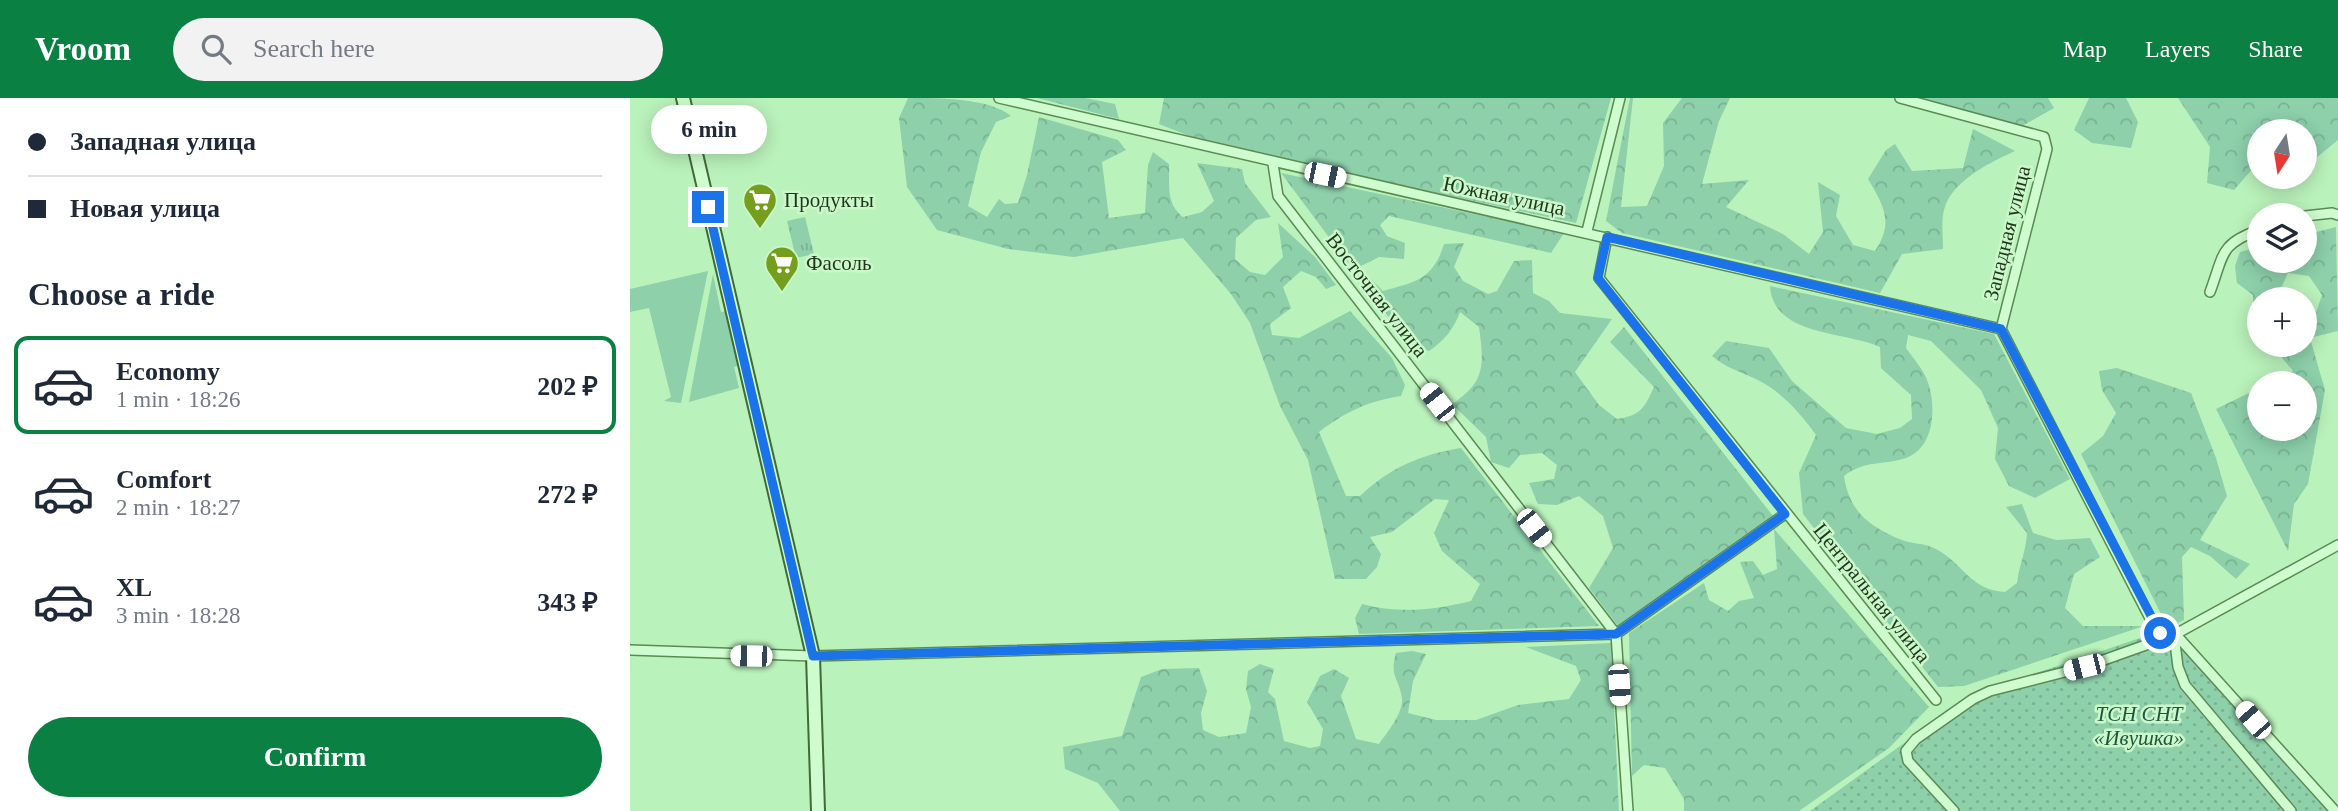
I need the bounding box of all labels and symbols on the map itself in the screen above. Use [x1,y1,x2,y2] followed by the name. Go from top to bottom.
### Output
[650,105,766,154] callout: 6 min
[2247,119,2317,189] north arrow
[1303,160,1348,190] car
[1979,162,2036,303] street label: Западная улица
[1441,171,1568,221] street label: Южная улица
[741,181,779,230] supermarket icon: Продукты
[784,188,874,212] place label: Продукты
[692,191,724,223] route end
[1321,228,1433,362] street label: Восточная улица
[763,244,801,293] supermarket icon: Фасоль
[806,251,872,275] place label: Фасоль
[1416,379,1459,425] car
[1513,505,1556,551] car
[1808,518,1936,668] street label: Центральная улица
[2144,617,2176,649] route start
[730,645,773,667] car
[2062,652,2107,682] car
[1608,663,1631,707] car
[2232,697,2275,743] car
[2094,702,2184,750] park label: ТСН СНТ «Ивушка»

